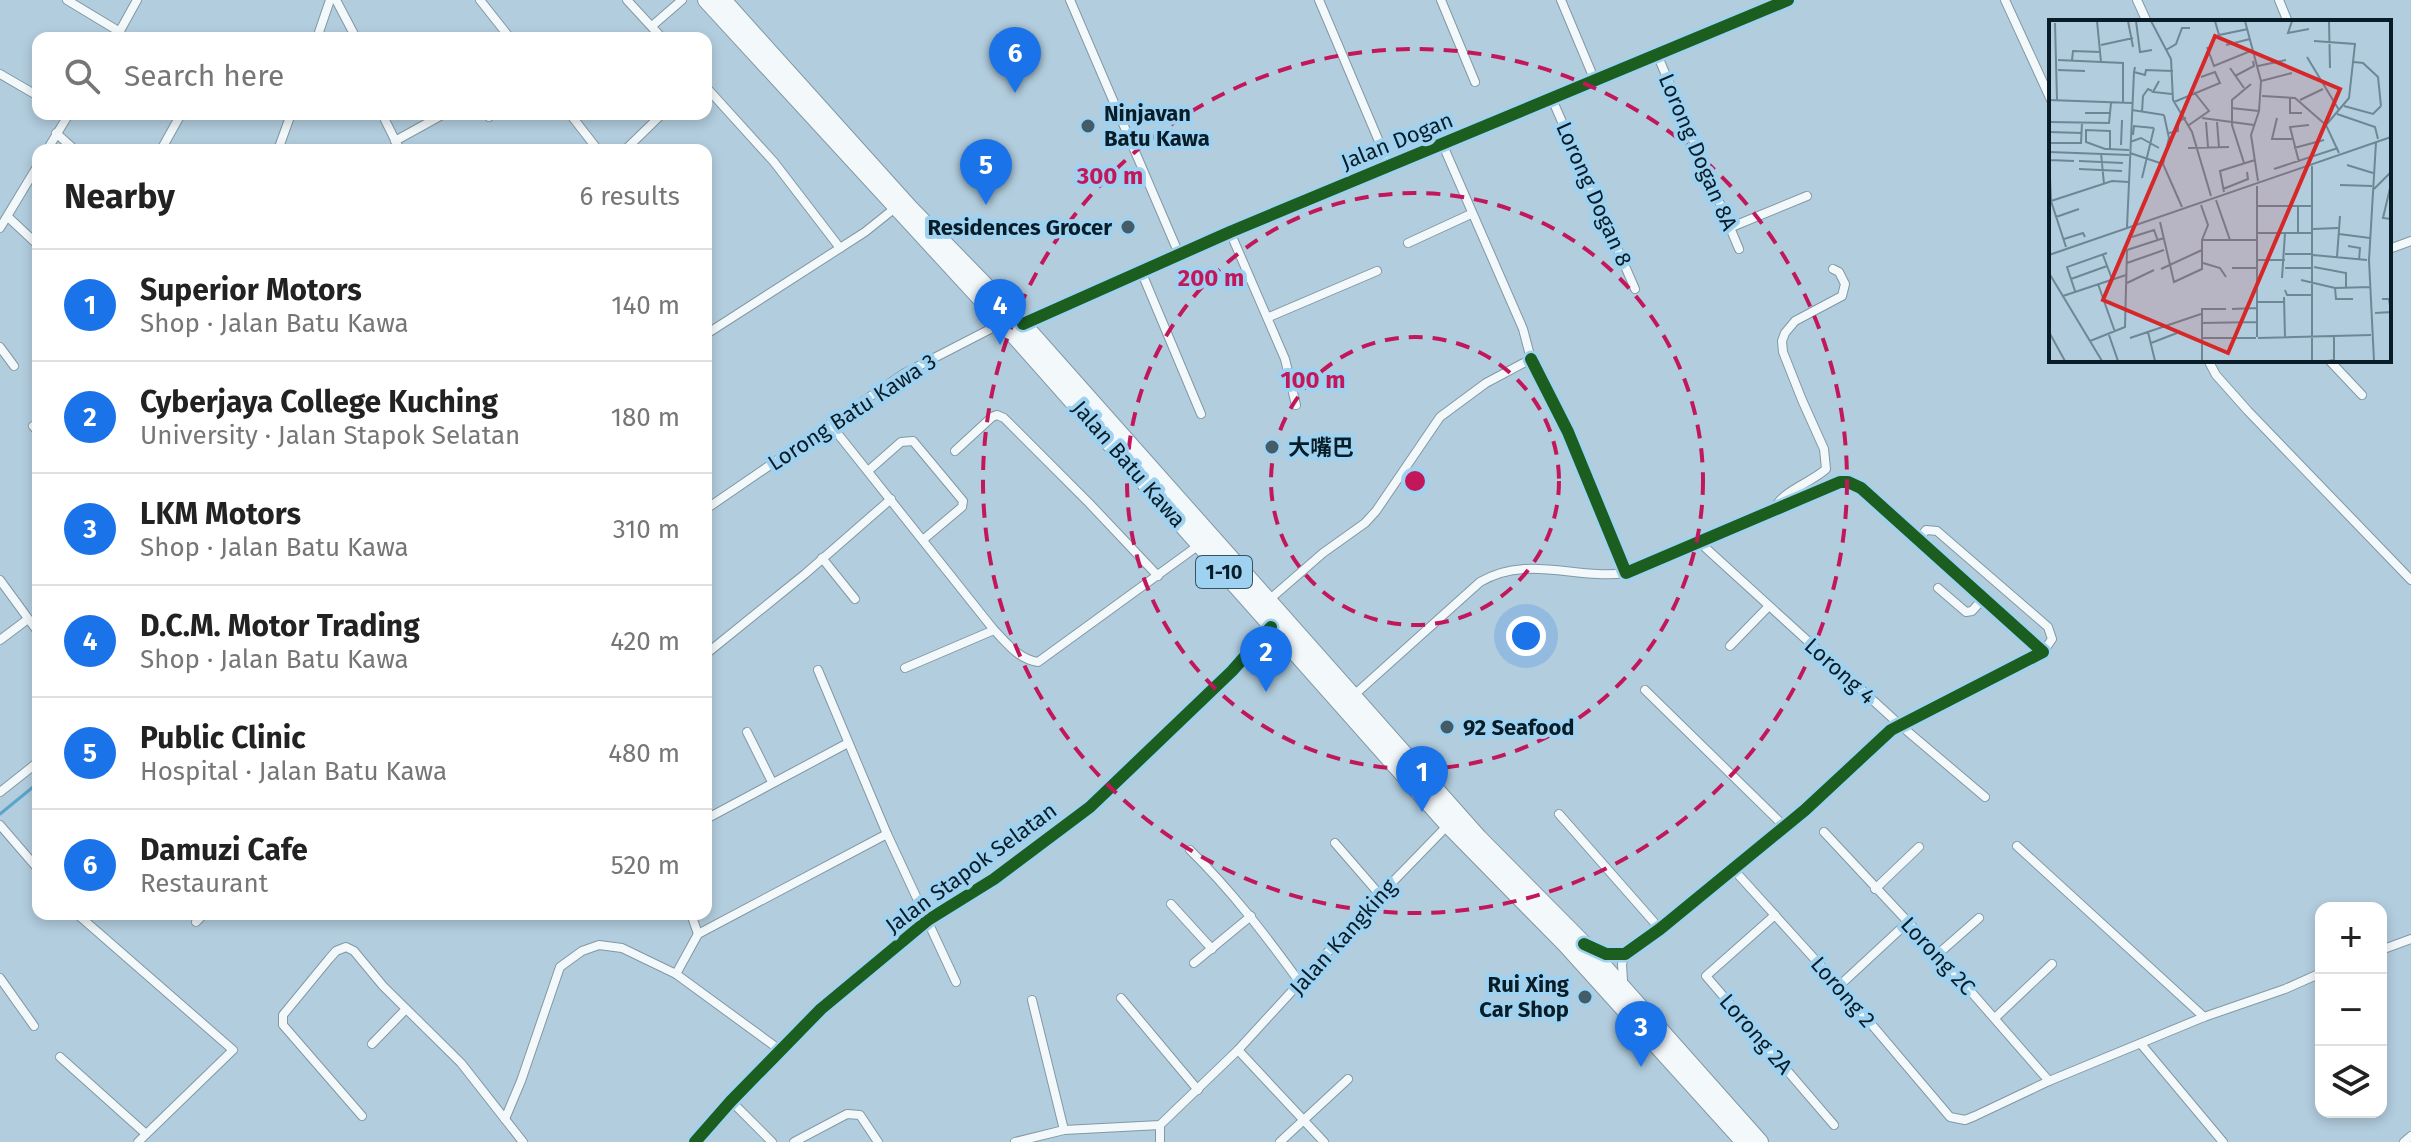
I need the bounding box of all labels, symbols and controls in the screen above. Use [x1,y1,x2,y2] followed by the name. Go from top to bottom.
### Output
[2049,20,2391,362] inset map
[989,27,1041,93] pin: 6
[32,32,712,120] search box
[60,54,104,98] icon: search
[124,58,284,94] text: Search here
[1653,70,1743,235] street label: Lorong Dogan 8A
[1104,100,1210,152] place label: Ninjavan Batu Kawa
[1337,106,1457,176] street label: Jalan Dogan
[1079,117,1097,135] marker: Ninjavan Batu Kawa
[1550,118,1638,270] street label: Lorong Dogan 8
[960,139,1012,205] pin: 5
[1076,162,1143,190] text: 300 m
[64,176,175,217] text: Nearby
[579,181,680,212] text: 6 results
[927,214,1112,241] place label: Residences Grocer
[1119,218,1137,236] marker: Residences Grocer
[1178,264,1244,292] text: 200 m
[140,272,362,308] text: Superior Motors
[974,279,1026,345] pin: 4
[84,290,96,321] text: 1
[611,290,680,321] text: 140 m
[140,308,409,339] text: Shop · Jalan Batu Kawa
[763,348,941,476] street label: Lorong Batu Kawa 3
[1280,366,1346,394] text: 100 m
[140,384,498,420] text: Cyberjaya College Kuching
[1066,395,1192,533] street label: Jalan Batu Kawa
[83,402,97,433] text: 2
[611,402,680,433] text: 180 m
[140,420,520,451] text: University · Jalan Stapok Selatan
[1288,434,1354,461] place label: 大嘴巴
[1263,438,1281,456] marker: 大嘴巴
[1401,467,1429,495] centre of rings
[140,496,301,532] text: LKM Motors
[83,514,97,545] text: 3
[613,514,680,545] text: 310 m
[140,532,409,563] text: Shop · Jalan Batu Kawa
[1196,556,1252,588] road number: 1-10
[140,608,420,644] text: D.C.M. Motor Trading
[1506,616,1546,656] your location
[83,626,97,657] text: 4
[610,626,680,657] text: 420 m
[1240,626,1292,692] pin: 2
[1799,632,1881,710] street label: Lorong 4
[140,644,409,675] text: Shop · Jalan Batu Kawa
[1463,714,1575,741] place label: 92 Seafood
[1438,718,1456,736] marker: 92 Seafood
[140,720,306,756] text: Public Clinic
[83,738,97,769] text: 5
[608,738,680,769] text: 480 m
[1396,746,1448,812] pin: 1
[140,756,447,787] text: Hospital · Jalan Batu Kawa
[880,797,1062,939] street label: Jalan Stapok Selatan
[140,832,308,868] text: Damuzi Cafe
[83,850,97,881] text: 6
[611,850,680,881] text: 520 m
[140,868,268,899] text: Restaurant
[1284,873,1402,1000] street label: Jalan Kangking
[2315,902,2387,1118] map controls
[2315,902,2387,974] button: +
[1895,911,1981,1001] street label: Lorong 2C
[1805,951,1881,1033] street label: Lorong 2
[1479,971,1570,1023] place label: Rui Xing Car Shop
[2315,974,2387,1046] button: −
[1576,988,1594,1006] marker: Rui Xing Car Shop
[1714,988,1798,1080] street label: Lorong 2A
[1615,1001,1667,1067] pin: 3
[2315,1046,2387,1118] button: layers

